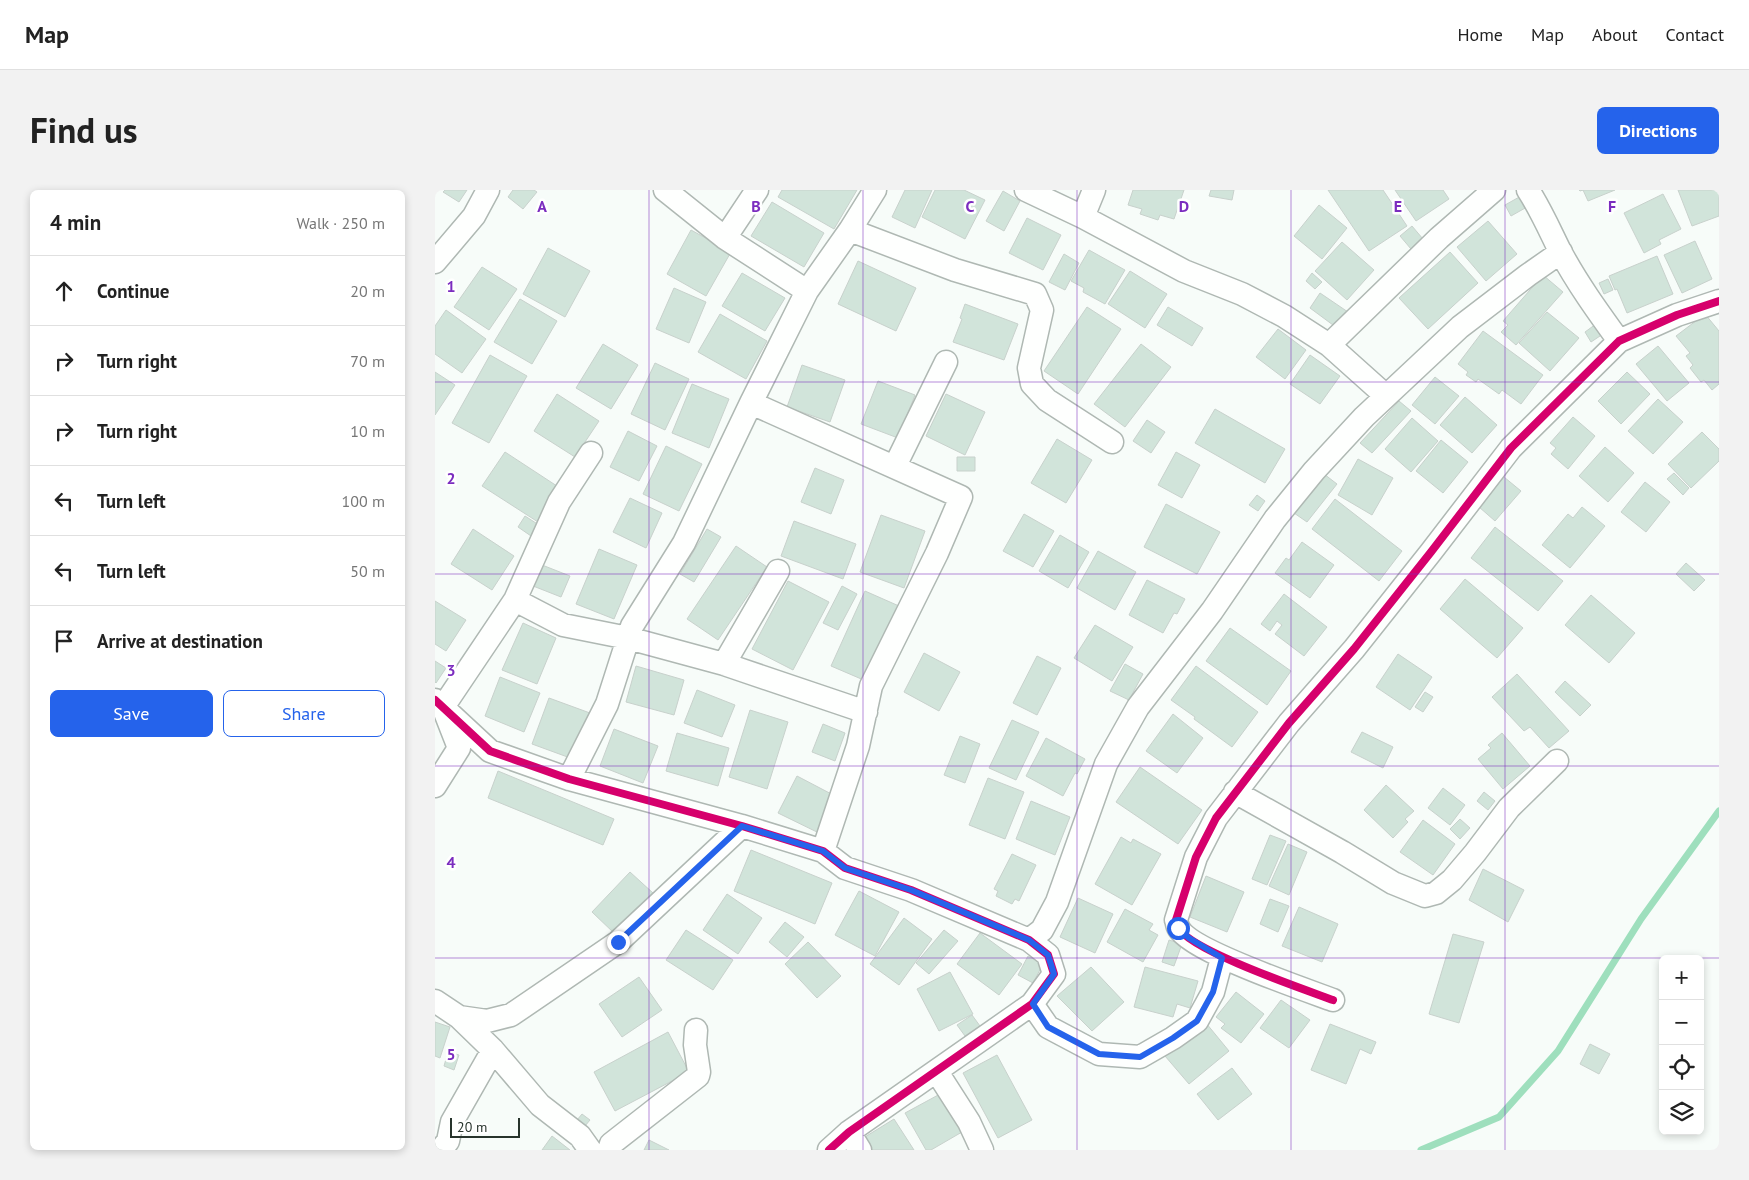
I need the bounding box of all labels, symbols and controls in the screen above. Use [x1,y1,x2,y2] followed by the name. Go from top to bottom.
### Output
[25,19,69,50] text: Map
[1457,23,1503,46] text: Home
[1531,23,1564,46] text: Map
[1592,23,1638,46] text: About
[1666,23,1724,46] text: Contact
[30,107,138,153] text: Find us
[1597,107,1719,154] button: Directions
[537,196,547,216] text: A
[751,196,761,216] text: B
[966,196,975,216] text: C
[1179,196,1189,216] text: D
[1394,196,1402,216] text: E
[1608,196,1616,216] text: F
[50,209,101,236] text: 4 min
[296,213,385,233] text: Walk · 250 m
[446,276,456,296] text: 1
[50,277,78,305] icon: ahead
[97,279,169,303] text: Continue
[350,281,385,301] text: 20 m
[50,347,78,375] icon: right
[97,349,177,373] text: Turn right
[350,351,385,371] text: 70 m
[50,417,78,445] icon: right
[97,419,177,443] text: Turn right
[350,421,385,441] text: 10 m
[446,468,456,488] text: 2
[50,487,78,515] icon: left
[97,489,166,513] text: Turn left
[342,491,385,511] text: 100 m
[50,557,78,585] icon: left
[97,559,166,583] text: Turn left
[350,561,385,581] text: 50 m
[50,627,78,655] icon: arrive
[97,629,263,653] text: Arrive at destination
[446,660,456,680] text: 3
[50,690,213,737] button: Save
[223,690,385,737] button: Share
[446,852,456,872] text: 4
[1167,917,1190,940] route start
[607,931,630,954] route end
[1659,955,1704,1135] map controls
[1659,955,1704,1000] button: +
[1659,1000,1704,1045] button: −
[446,1044,456,1064] text: 5
[1659,1045,1704,1090] button: locate
[1659,1090,1704,1135] button: layers
[450,1115,520,1138] scale bar
[457,1118,487,1136] text: 20 m

